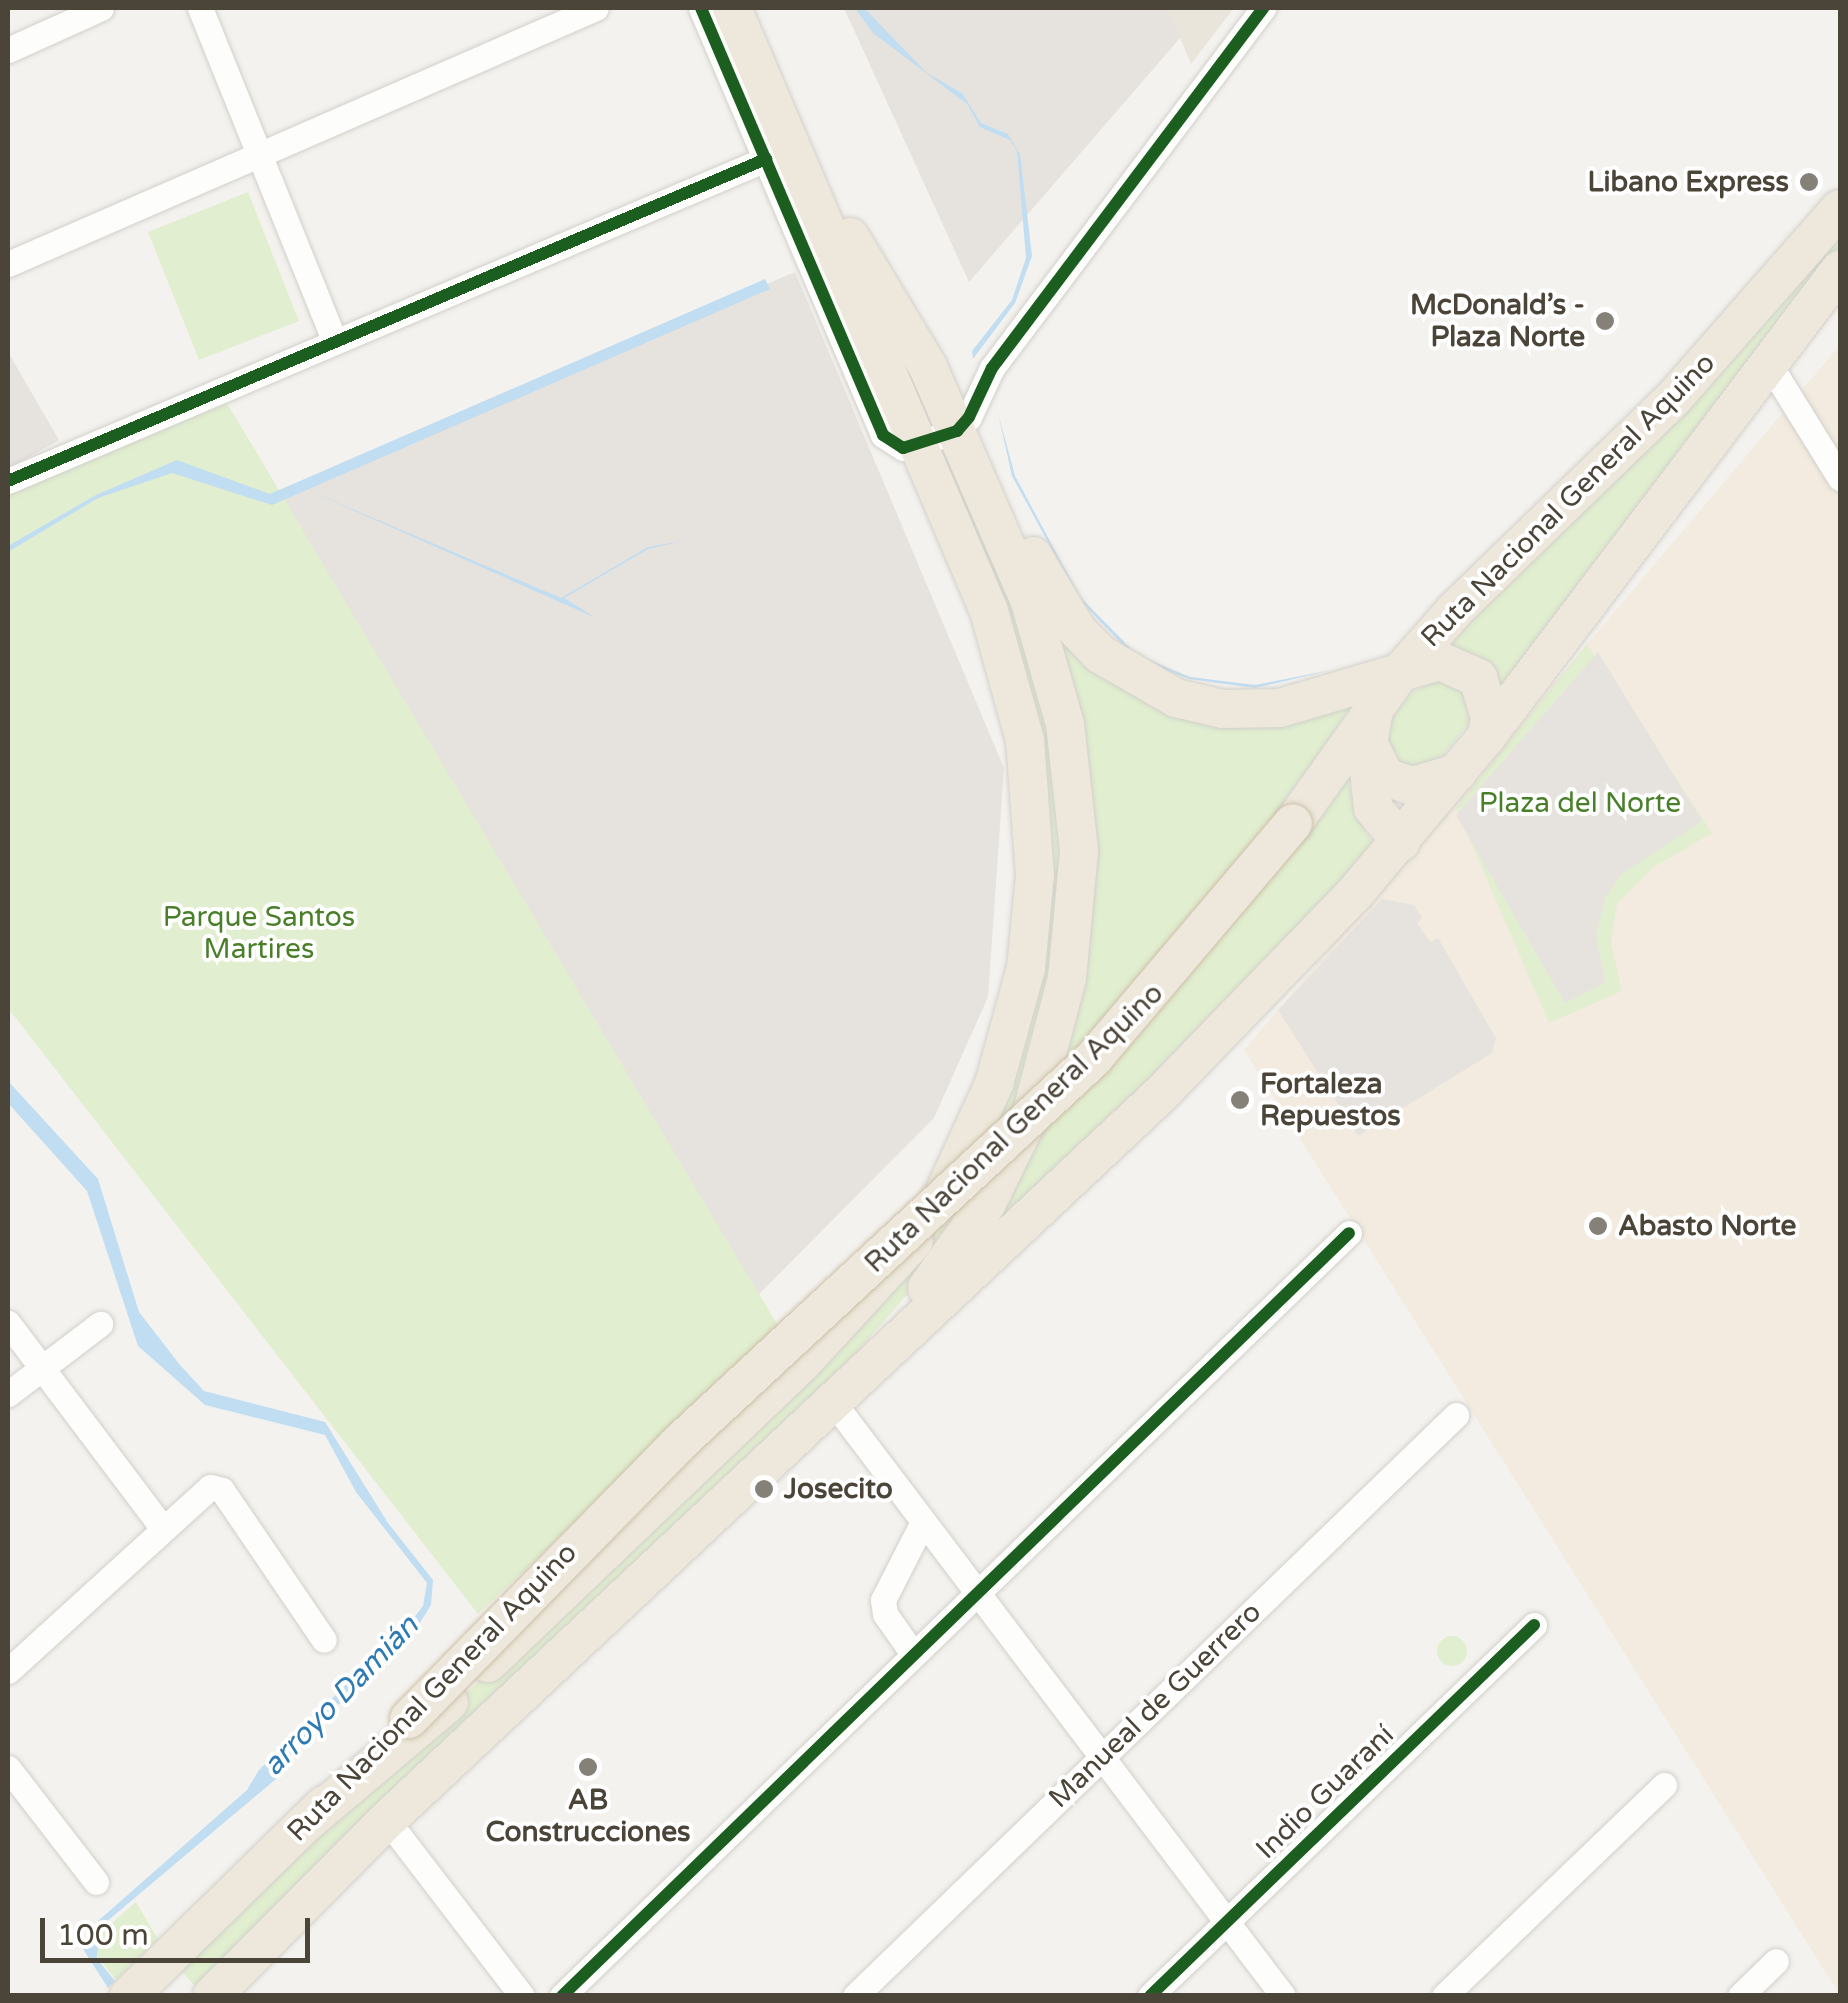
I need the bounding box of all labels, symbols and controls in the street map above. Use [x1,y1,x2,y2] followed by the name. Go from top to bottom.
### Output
[1587,165,1789,199] place label: Libano Express
[1798,171,1820,193] marker: Libano Express
[1410,288,1585,354] place label: McDonald’s - Plaza Norte
[1594,310,1616,332] marker: McDonald’s - Plaza Norte
[1414,346,1722,654] street label: Ruta Nacional General Aquino
[1479,786,1681,820] park label: Plaza del Norte
[163,900,355,966] park label: Parque Santos Martires
[858,976,1170,1280] street label: Ruta Nacional General Aquino
[1260,1067,1401,1133] place label: Fortaleza Repuestos
[1229,1089,1251,1111] marker: Fortaleza Repuestos
[1618,1209,1796,1243] place label: Abasto Norte
[1587,1215,1609,1237] marker: Abasto Norte
[784,1472,893,1506] place label: Josecito
[753,1478,775,1500] marker: Josecito
[280,1536,584,1848] street label: Ruta Nacional General Aquino
[1042,1595,1268,1815] street label: Manueal de Guerrero
[256,1608,426,1784] water label: arroyo Damián
[1249,1718,1401,1866] street label: Indio Guaraní
[577,1756,599,1778] marker: AB Construcciones
[486,1783,690,1849] place label: AB Construcciones
[45,1898,315,1960] scale bar
[57,1917,149,1954] text: 100 m

